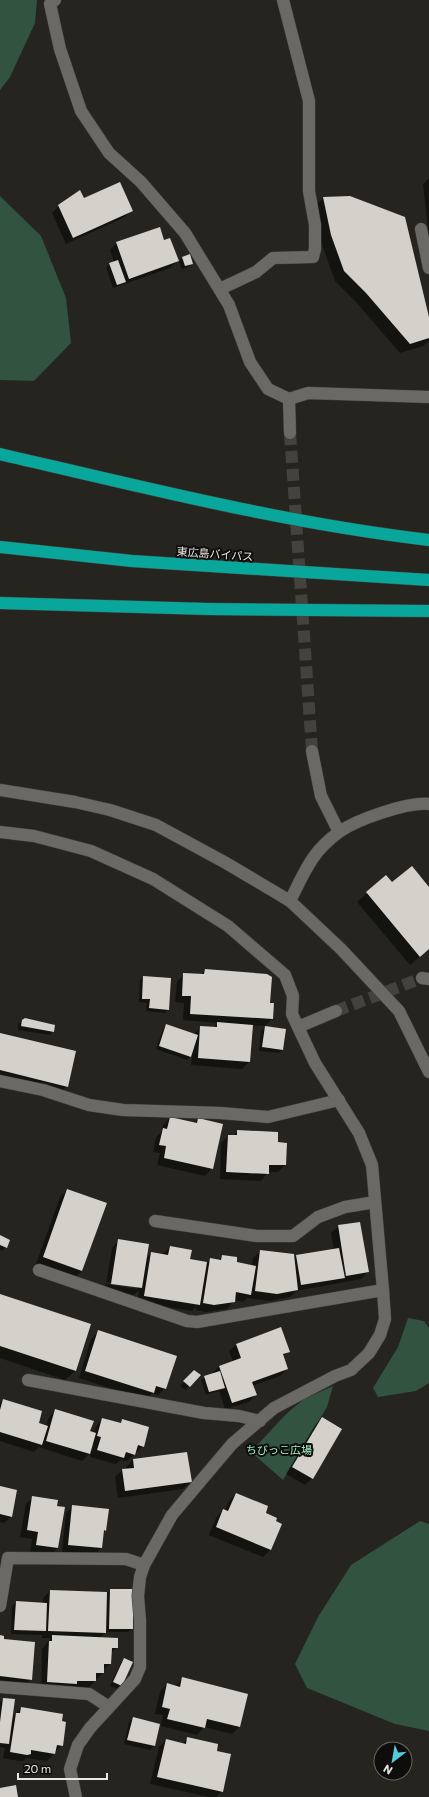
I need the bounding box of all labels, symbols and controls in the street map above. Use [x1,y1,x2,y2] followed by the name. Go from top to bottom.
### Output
[176,544,254,563] street label: 東広島バイパス
[246,1443,312,1456] park label: ちびっこ広場
[373,1741,413,1781] north arrow
[18,1755,107,1781] scale bar
[24,1761,51,1775] text: 20 m
[381,1762,394,1778] text: N

